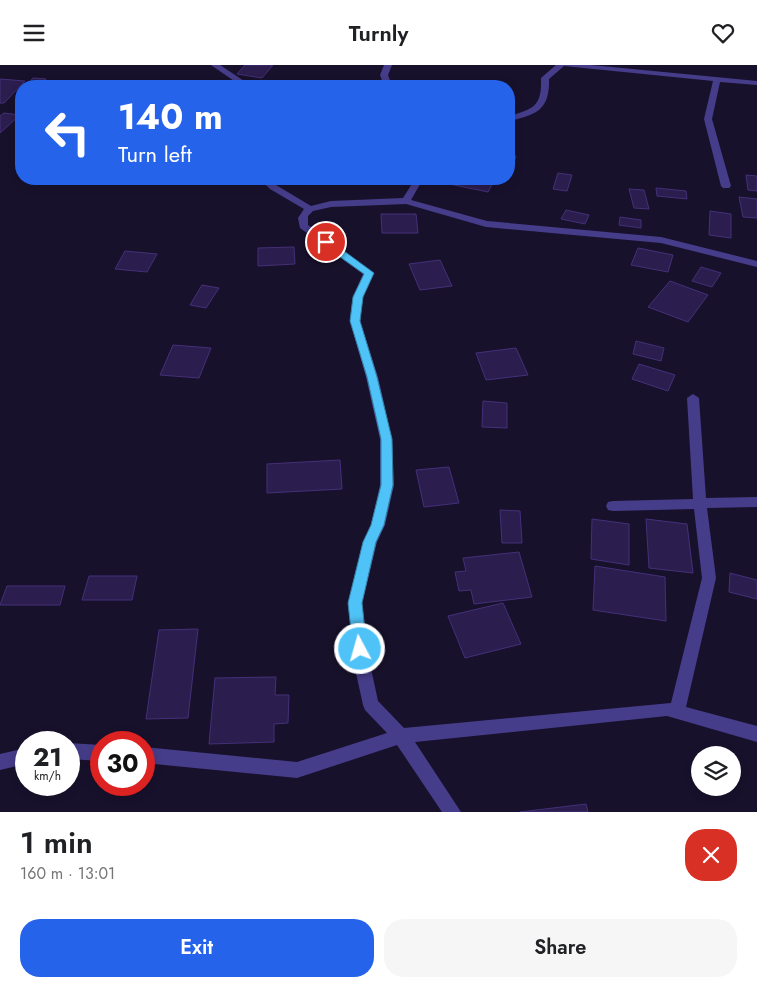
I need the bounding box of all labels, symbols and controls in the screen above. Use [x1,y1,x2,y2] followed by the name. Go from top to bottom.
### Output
[349,17,408,49] text: Turnly
[20,19,48,47] icon: menu
[709,19,737,47] icon: heart
[118,92,223,142] text: 140 m
[35,100,100,165] icon: left
[118,138,192,170] text: Turn left
[305,221,347,263] pin
[312,228,340,256] icon: arrive
[333,622,385,674] position arrow
[90,731,155,796] speed limit sign: 30
[33,739,62,775] text: 21
[691,746,741,796] map controls
[691,746,741,796] button: layers
[34,767,61,785] text: km/h
[20,821,93,864] text: 1 min
[685,829,737,881] button: close
[20,862,115,885] text: 160 m · 13:01
[20,919,374,977] button: Exit
[384,919,737,977] button: Share

